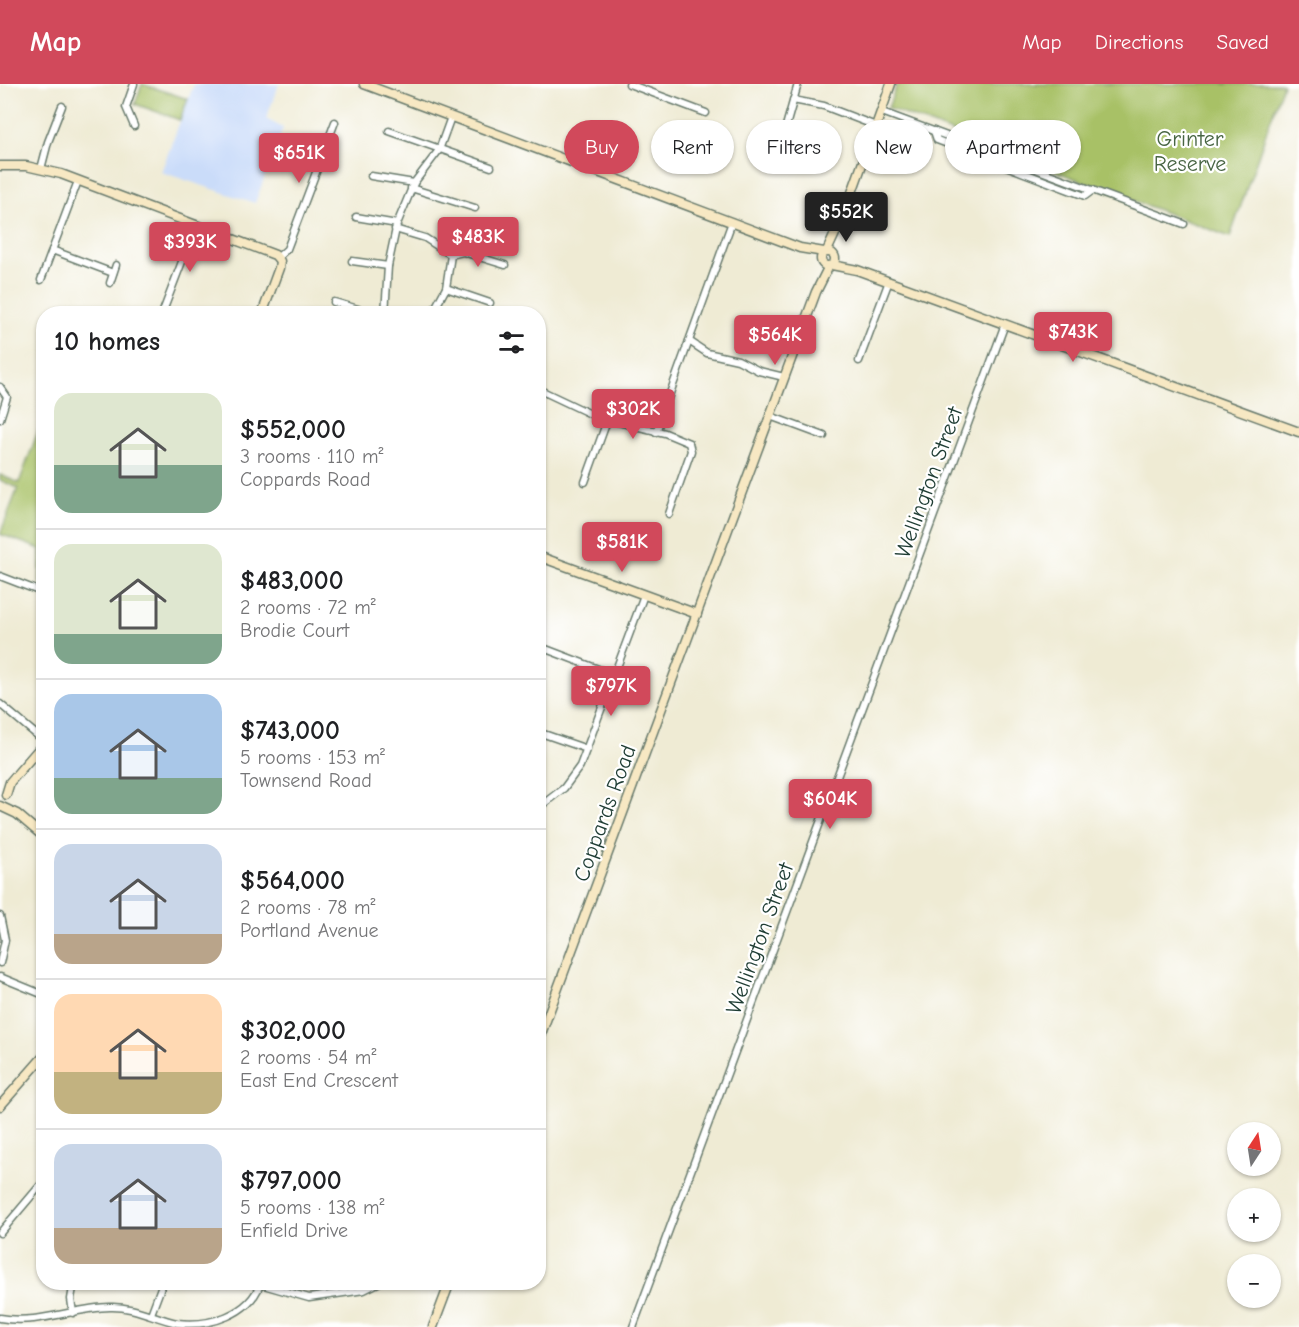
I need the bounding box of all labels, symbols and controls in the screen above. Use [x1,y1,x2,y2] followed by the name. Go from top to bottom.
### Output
[30,26,81,58] text: Map
[1022,30,1062,54] text: Map
[1095,30,1184,54] text: Directions
[1217,30,1269,54] text: Saved
[564,120,639,174] chip: Buy
[651,120,734,174] chip: Rent
[746,120,842,174] chip: Filters
[854,120,933,174] chip: New
[945,120,1081,174] chip: Apartment
[1154,126,1226,177] park label: Grinter Reserve
[257,133,341,184] pin: $651K
[273,141,325,164] text: $651K
[804,192,888,243] pin: $552K
[819,200,873,223] text: $552K
[436,217,520,268] pin: $483K
[148,222,232,273] pin: $393K
[452,225,504,248] text: $483K
[163,230,217,253] text: $393K
[1031,312,1115,363] pin: $743K
[733,315,817,366] pin: $564K
[1048,320,1098,343] text: $743K
[748,323,802,346] text: $564K
[495,326,528,359] icon: filters
[54,327,160,357] text: 10 homes
[591,389,675,440] pin: $302K
[606,397,660,420] text: $302K
[890,403,969,561] street label: Wellington Street
[240,415,346,445] text: $552,000
[102,417,174,489] icon: home
[240,445,384,468] text: 3 rooms · 110 m²
[240,468,371,491] text: Coppards Road
[580,522,664,573] pin: $581K
[596,530,648,553] text: $581K
[240,566,344,596] text: $483,000
[102,568,174,640] icon: home
[240,596,376,619] text: 2 rooms · 72 m²
[240,619,349,642] text: Brodie Court
[569,666,653,717] pin: $797K
[585,674,637,697] text: $797K
[240,716,340,746] text: $743,000
[102,718,174,790] icon: home
[568,741,642,885] street label: Coppards Road
[240,746,385,769] text: 5 rooms · 153 m²
[240,769,372,792] text: Townsend Road
[788,779,872,830] pin: $604K
[803,787,857,810] text: $604K
[721,859,800,1017] street label: Wellington Street
[240,866,345,896] text: $564,000
[102,868,174,940] icon: home
[240,896,376,919] text: 2 rooms · 78 m²
[240,919,379,942] text: Portland Avenue
[240,1016,346,1046] text: $302,000
[102,1018,174,1090] icon: home
[240,1046,376,1069] text: 2 rooms · 54 m²
[240,1069,398,1092] text: East End Crescent
[1227,1122,1281,1176] north arrow
[1227,1122,1281,1308] map controls
[240,1166,342,1196] text: $797,000
[102,1168,174,1240] icon: home
[1227,1188,1281,1242] button: +
[240,1196,385,1219] text: 5 rooms · 138 m²
[240,1219,348,1242] text: Enfield Drive
[1227,1254,1281,1308] button: −

